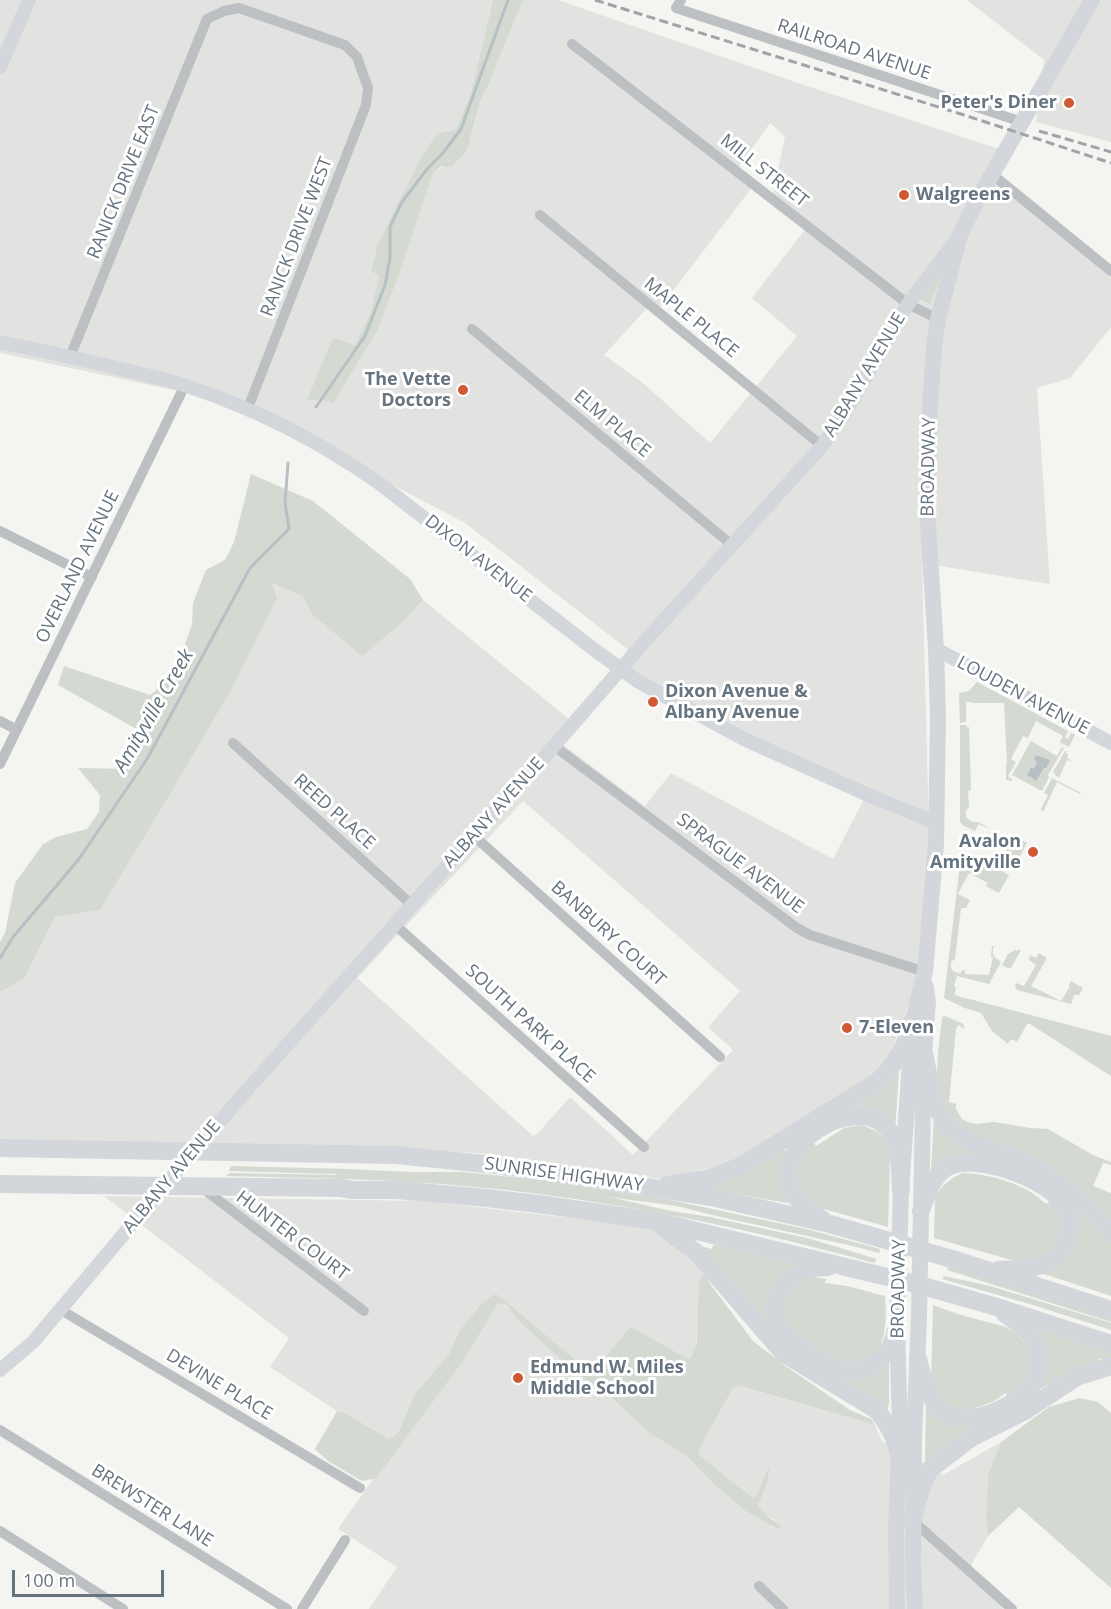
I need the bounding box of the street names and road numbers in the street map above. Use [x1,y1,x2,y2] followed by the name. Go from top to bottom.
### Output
[775,15,933,85] street label: RAILROAD AVENUE
[83,102,165,262] street label: RANICK DRIVE EAST
[716,130,812,212] street label: MILL STREET
[257,154,337,320] street label: RANICK DRIVE WEST
[639,273,743,363] street label: MAPLE PLACE
[819,309,911,441] street label: ALBANY AVENUE
[569,386,655,462] street label: ELM PLACE
[917,417,941,517] street label: BROADWAY
[32,487,124,647] street label: OVERLAND AVENUE
[420,511,536,607] street label: DIXON AVENUE
[953,652,1093,740] street label: LOUDEN AVENUE
[439,753,549,873] street label: ALBANY AVENUE
[289,770,379,854] street label: REED PLACE
[672,809,808,919] street label: SPRAGUE AVENUE
[546,877,670,991] street label: BANBURY COURT
[461,960,599,1088] street label: SOUTH PARK PLACE
[118,1116,226,1238] street label: ALBANY AVENUE
[483,1153,645,1197] street label: SUNRISE HIGHWAY
[232,1187,352,1285] street label: HUNTER COURT
[887,1239,911,1339] street label: BROADWAY
[162,1345,276,1425] street label: DEVINE PLACE
[87,1460,217,1552] street label: BREWSTER LANE

